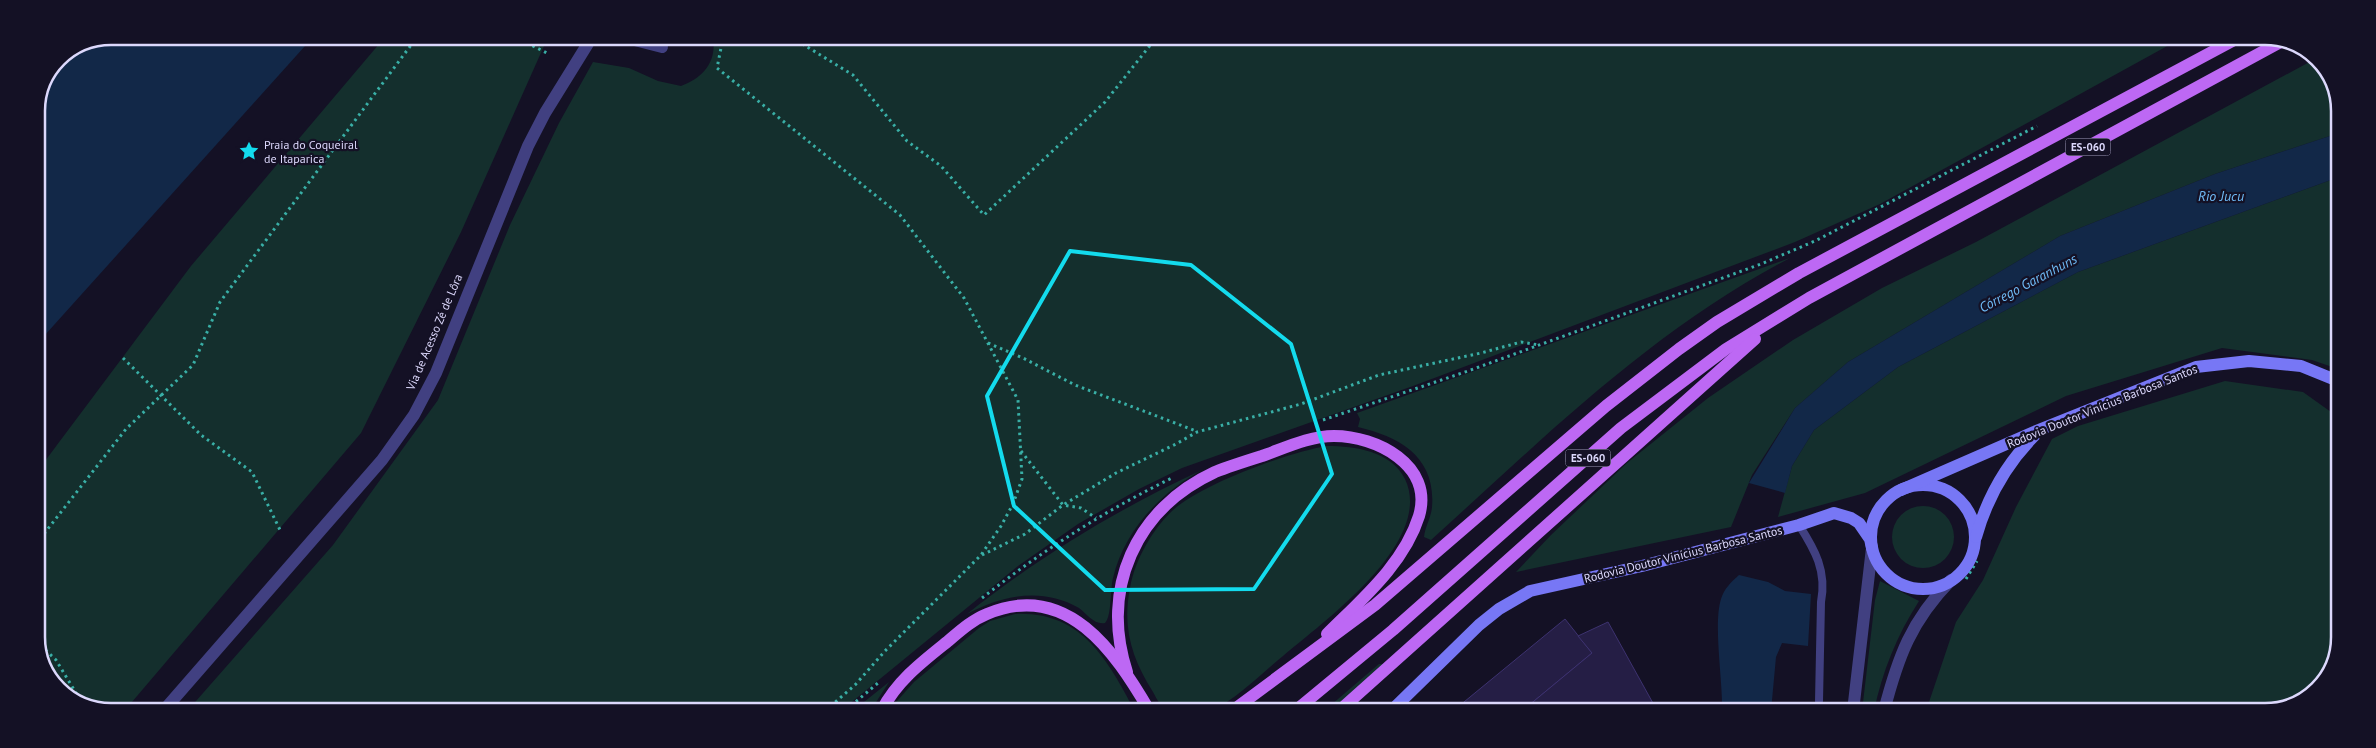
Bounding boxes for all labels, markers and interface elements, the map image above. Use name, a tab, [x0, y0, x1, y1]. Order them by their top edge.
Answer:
place label: Praia do Coqueiral de Itaparica	[264, 137, 358, 166]
road number: ES-060	[2066, 138, 2110, 156]
place icon: Praia do Coqueiral de Itaparica	[238, 140, 260, 162]
water label: Rio Jucu	[2198, 187, 2244, 205]
water label: Córrego Garanhuns	[1976, 249, 2081, 316]
street label: Via de Acesso Zé de Lôra	[402, 271, 465, 393]
street label: Rodovia Doutor Vinícius Barbosa Santos	[2005, 361, 2199, 451]
road number: ES-060	[1566, 449, 1610, 466]
street label: Rodovia Doutor Vinícius Barbosa Santos	[1582, 522, 1784, 586]

